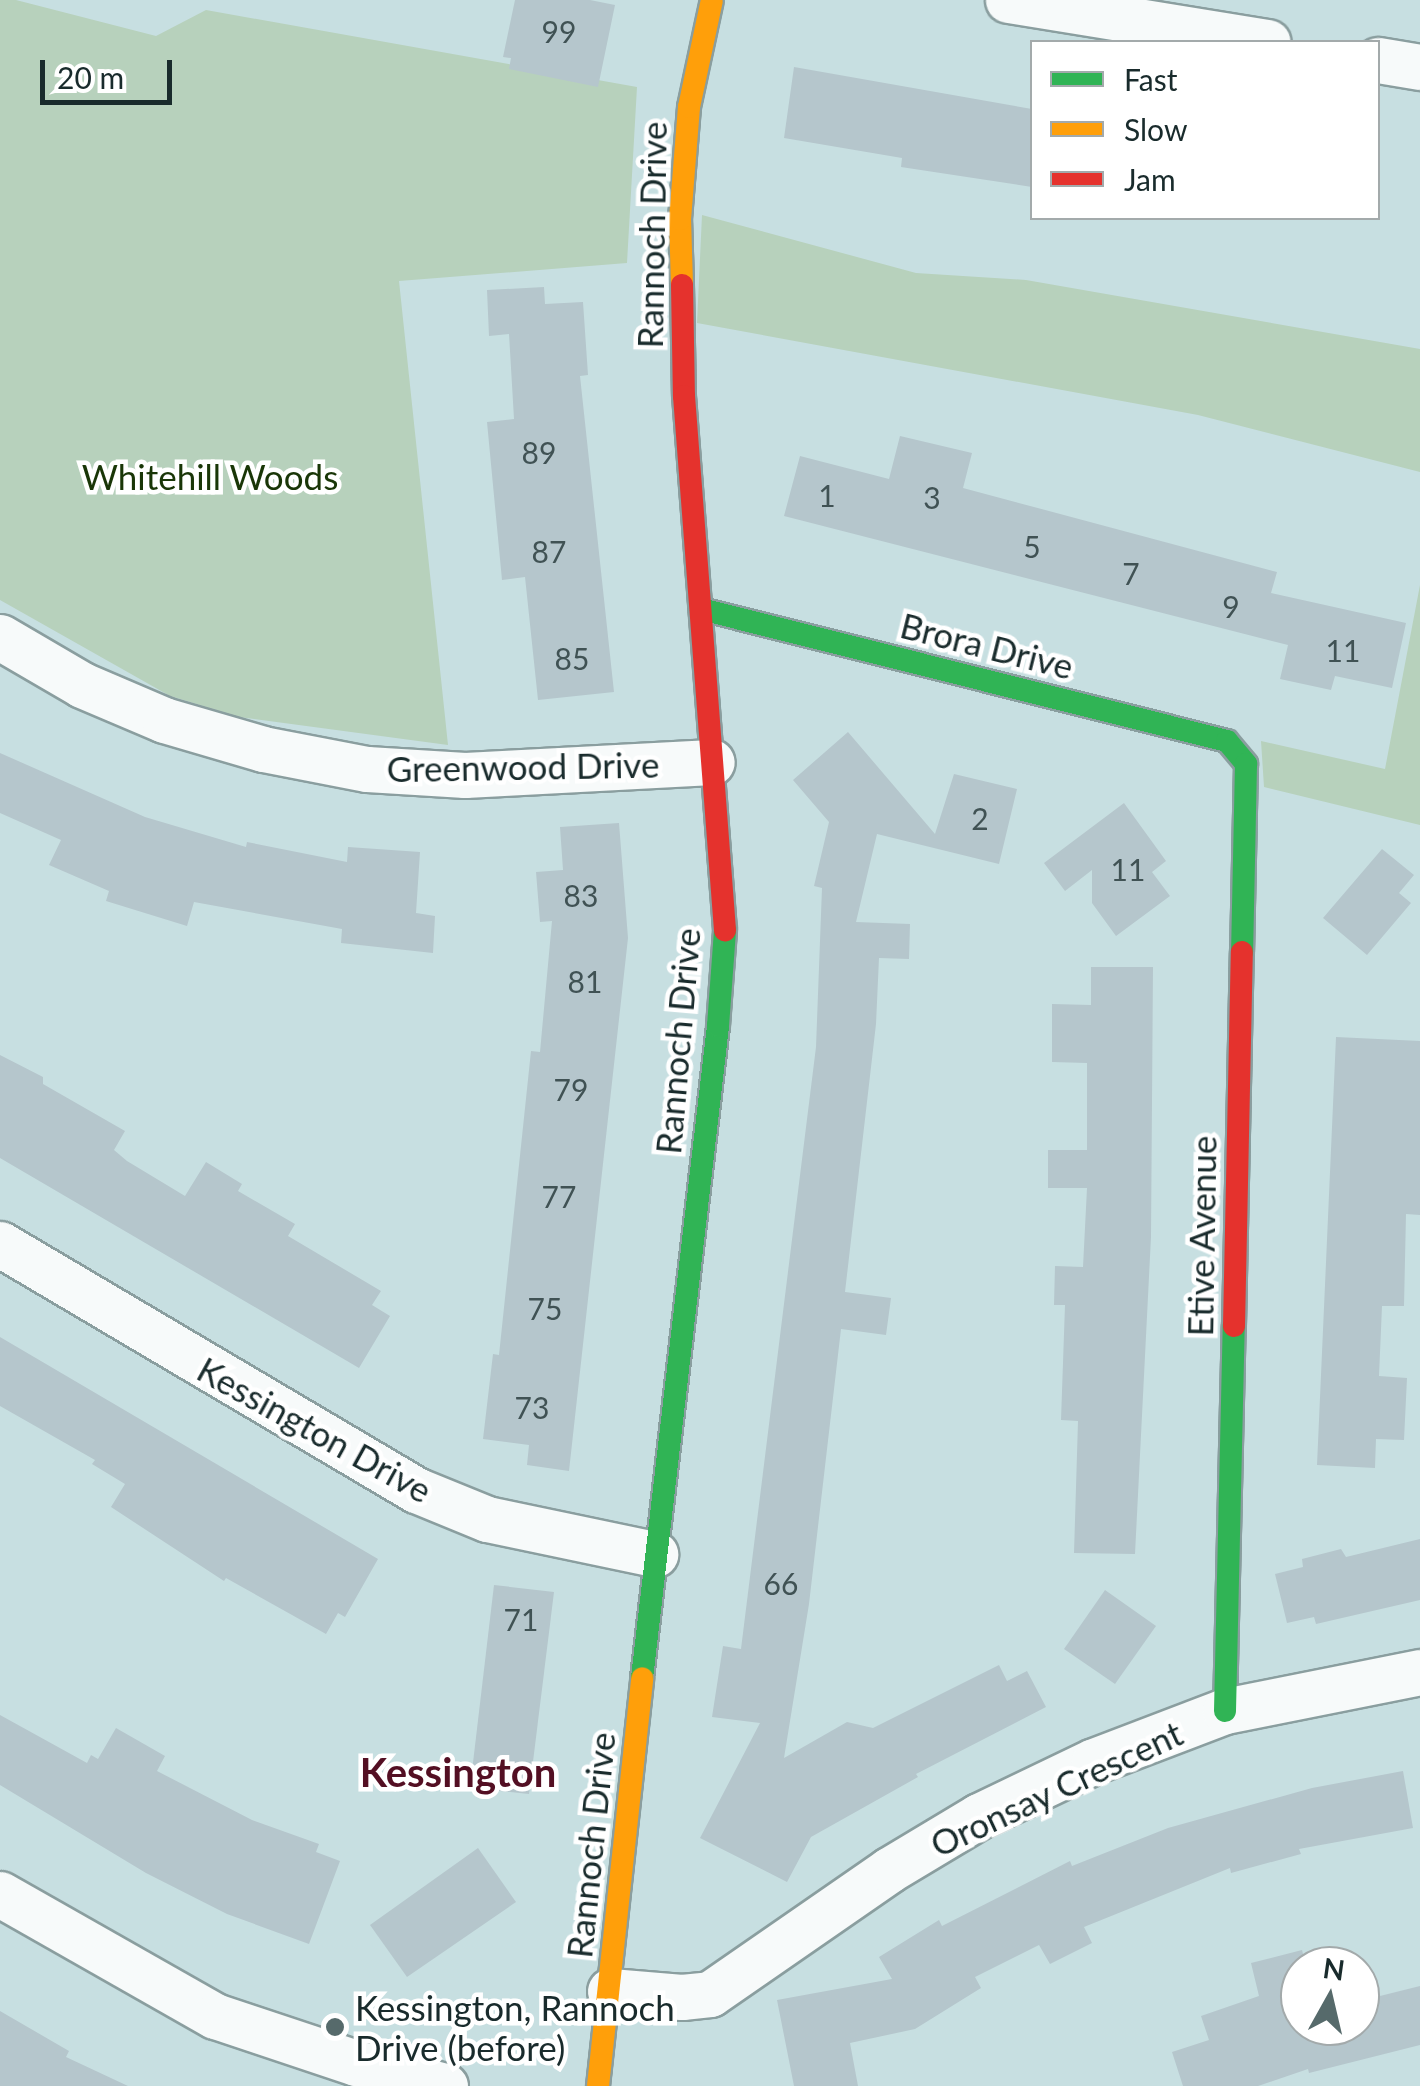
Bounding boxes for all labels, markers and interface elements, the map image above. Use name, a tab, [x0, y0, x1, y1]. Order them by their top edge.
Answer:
house number: 99	[542, 13, 576, 49]
scale bar	[45, 40, 178, 102]
legend	[1030, 40, 1380, 220]
text: 20 m	[57, 59, 124, 95]
text: Fast	[1124, 61, 1178, 97]
text: Slow	[1124, 111, 1187, 147]
street label: Rannoch Drive	[628, 121, 674, 349]
text: Jam	[1124, 161, 1176, 197]
house number: 89	[522, 434, 556, 470]
park label: Whitehill Woods	[81, 455, 339, 497]
house number: 1	[818, 477, 836, 513]
house number: 3	[923, 479, 941, 515]
house number: 5	[1023, 528, 1041, 564]
house number: 87	[532, 533, 566, 569]
house number: 7	[1122, 555, 1140, 591]
house number: 9	[1222, 588, 1240, 624]
street label: Brora Drive	[896, 603, 1078, 687]
house number: 11	[1326, 632, 1360, 668]
house number: 85	[555, 640, 589, 676]
street label: Greenwood Drive	[386, 743, 660, 789]
house number: 2	[971, 800, 989, 836]
house number: 11	[1111, 851, 1145, 887]
house number: 83	[564, 877, 598, 913]
street label: Rannoch Drive	[646, 926, 708, 1156]
house number: 81	[568, 963, 602, 999]
house number: 79	[554, 1071, 588, 1107]
street label: Etive Avenue	[1178, 1135, 1224, 1337]
house number: 77	[542, 1178, 576, 1214]
house number: 75	[528, 1290, 562, 1326]
street label: Kessington Drive	[191, 1347, 439, 1511]
house number: 73	[515, 1389, 549, 1425]
house number: 66	[764, 1565, 798, 1601]
house number: 71	[504, 1601, 538, 1637]
street label: Oronsay Crescent	[923, 1711, 1189, 1865]
street label: Rannoch Drive	[557, 1730, 623, 1960]
district label: Kessington	[360, 1748, 556, 1796]
north arrow	[1280, 1946, 1380, 2046]
text: N	[1321, 1950, 1347, 1987]
place label: Kessington, Rannoch Drive (before)	[355, 1986, 675, 2068]
marker: Kessington, Rannoch Drive (before)	[324, 2016, 346, 2038]

